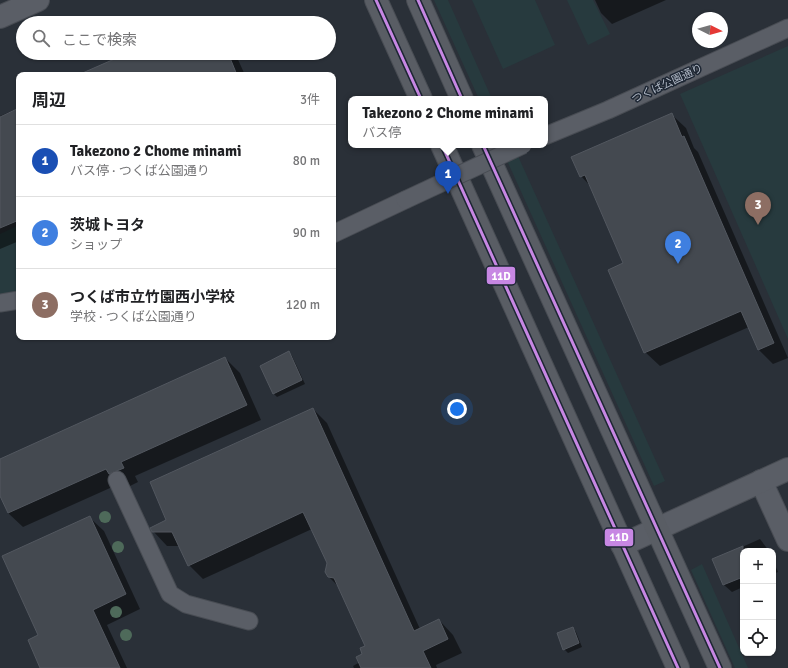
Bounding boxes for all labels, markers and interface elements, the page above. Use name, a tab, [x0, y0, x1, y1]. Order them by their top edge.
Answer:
north arrow	[692, 12, 728, 48]
search box	[16, 16, 336, 60]
icon: search	[30, 27, 52, 49]
text: ここで検索	[62, 31, 137, 49]
street label: つくば公園通り	[630, 61, 705, 106]
text: 周辺	[32, 90, 66, 111]
text: 3件	[300, 92, 320, 108]
popup	[348, 96, 548, 148]
text: Takezono 2 Chome minami	[362, 104, 534, 122]
text: バス停	[362, 125, 401, 141]
text: Takezono 2 Chome minami	[70, 142, 242, 160]
text: 1	[41, 153, 49, 169]
text: 80 m	[293, 153, 320, 169]
pin: 1	[435, 161, 461, 194]
text: バス停 · つくば公園通り	[70, 163, 210, 179]
pin: 3	[745, 192, 771, 225]
text: 茨城トヨタ	[70, 216, 145, 234]
text: 2	[41, 225, 49, 241]
text: 90 m	[293, 225, 320, 241]
pin: 2	[665, 231, 691, 264]
text: ショップ	[70, 237, 122, 253]
line badge: 11D	[486, 266, 516, 285]
text: 11D	[491, 270, 511, 283]
text: つくば市立竹園西小学校	[70, 288, 235, 306]
text: 3	[41, 297, 49, 313]
text: 120 m	[286, 297, 320, 313]
text: 学校 · つくば公園通り	[70, 309, 197, 325]
your location	[447, 399, 467, 419]
line badge: 11D	[604, 528, 634, 547]
text: 11D	[609, 531, 629, 544]
map controls	[740, 548, 776, 656]
button: +	[740, 548, 776, 584]
button: −	[740, 584, 776, 620]
button: locate	[740, 620, 776, 656]

